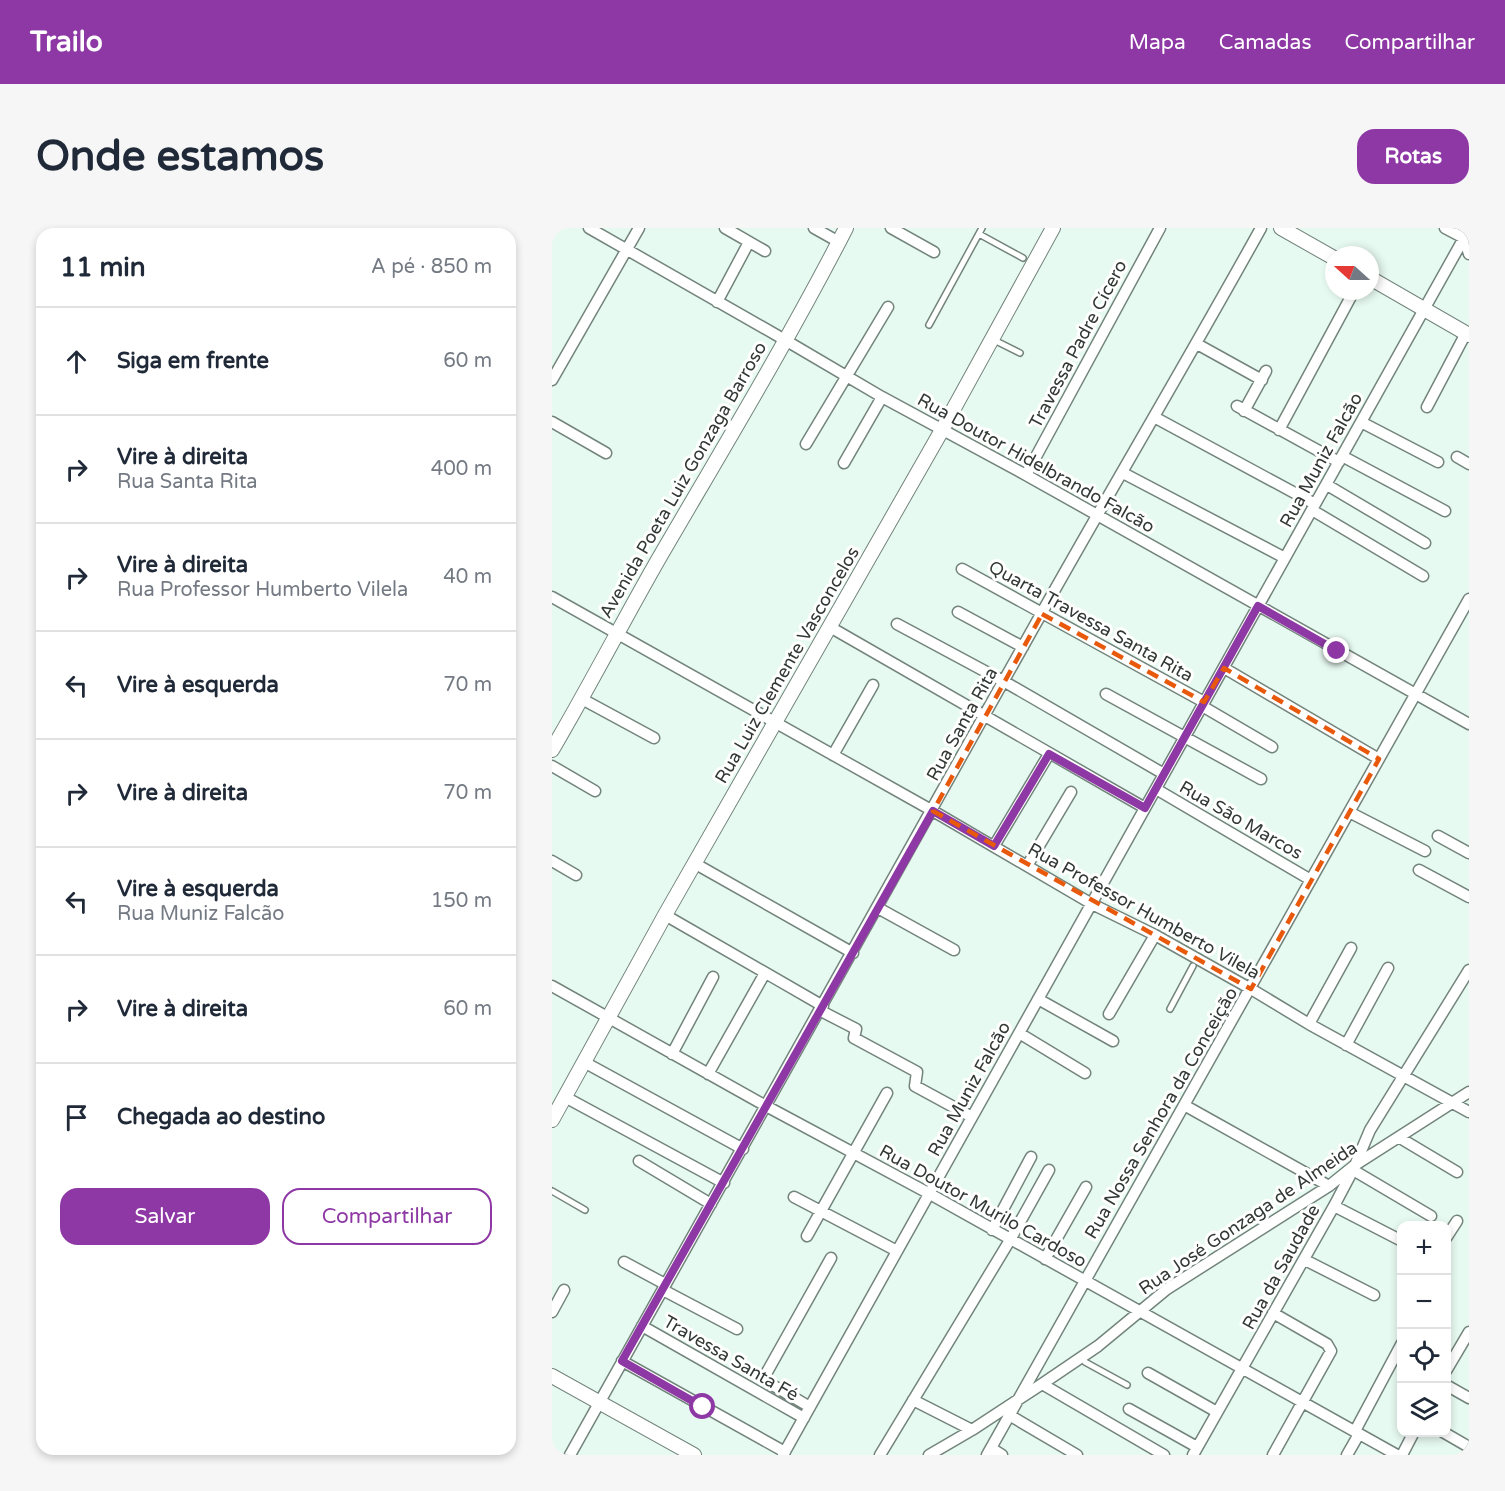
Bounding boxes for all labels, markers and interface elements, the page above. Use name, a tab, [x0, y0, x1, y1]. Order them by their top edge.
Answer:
text: Trailo	[30, 25, 103, 59]
text: Mapa	[1129, 30, 1186, 55]
text: Camadas	[1219, 30, 1311, 55]
text: Compartilhar	[1344, 30, 1475, 55]
button: Rotas	[1357, 129, 1469, 184]
text: Onde estamos	[36, 131, 324, 182]
north arrow	[1325, 246, 1379, 300]
text: 11 min	[60, 252, 146, 283]
text: A pé · 850 m	[371, 255, 492, 279]
street label: Travessa Padre Cícero	[1024, 256, 1132, 432]
street label: Avenida Poeta Luiz Gonzaga Barroso	[595, 338, 771, 622]
icon: ahead	[60, 345, 93, 378]
text: Siga em frente	[117, 348, 269, 374]
text: 60 m	[443, 349, 492, 373]
street label: Rua Doutor Hidelbrando Falcão	[913, 388, 1159, 538]
street label: Rua Muniz Falcão	[1275, 389, 1367, 531]
text: Vire à direita	[117, 444, 248, 470]
icon: right	[60, 453, 93, 486]
text: 400 m	[431, 457, 492, 481]
text: Rua Santa Rita	[117, 470, 258, 494]
street label: Rua Luiz Clemente Vasconcelos	[710, 543, 864, 787]
text: Vire à direita	[117, 552, 248, 578]
street label: Quarta Travessa Santa Rita	[985, 556, 1197, 686]
icon: right	[60, 561, 93, 594]
text: 40 m	[443, 565, 492, 589]
text: Rua Professor Humberto Vilela	[117, 578, 408, 602]
route end	[1323, 637, 1349, 663]
street label: Rua Santa Rita	[922, 663, 1002, 785]
icon: left	[60, 669, 93, 702]
text: Vire à esquerda	[117, 672, 279, 698]
text: 70 m	[443, 673, 492, 697]
street label: Rua São Marcos	[1175, 776, 1307, 864]
icon: right	[60, 777, 93, 810]
text: Vire à direita	[117, 780, 248, 806]
text: 70 m	[443, 781, 492, 805]
street label: Rua Professor Humberto Vilela	[1024, 838, 1264, 984]
text: Vire à esquerda	[117, 876, 279, 902]
icon: left	[60, 885, 93, 918]
text: 150 m	[431, 889, 492, 913]
text: Rua Muniz Falcão	[117, 902, 284, 926]
street label: Rua Nossa Senhora da Conceição	[1080, 983, 1242, 1243]
icon: right	[60, 993, 93, 1026]
text: Vire à direita	[117, 996, 248, 1022]
text: 60 m	[443, 997, 492, 1021]
street label: Rua Muniz Falcão	[923, 1018, 1015, 1160]
icon: arrive	[60, 1101, 93, 1134]
text: Chegada ao destino	[117, 1104, 325, 1130]
street label: Rua José Gonzaga de Almeida	[1135, 1137, 1361, 1299]
street label: Rua Doutor Murilo Cardoso	[875, 1140, 1091, 1272]
button: Salvar	[60, 1188, 270, 1245]
button: Compartilhar	[282, 1188, 492, 1245]
street label: Rua da Saudade	[1237, 1201, 1325, 1333]
map controls	[1397, 1221, 1451, 1437]
button: +	[1397, 1221, 1451, 1275]
button: −	[1397, 1275, 1451, 1329]
street label: Travessa Santa Fé	[659, 1310, 803, 1406]
button: locate	[1397, 1329, 1451, 1383]
button: layers	[1397, 1383, 1451, 1437]
route start	[689, 1393, 715, 1419]

